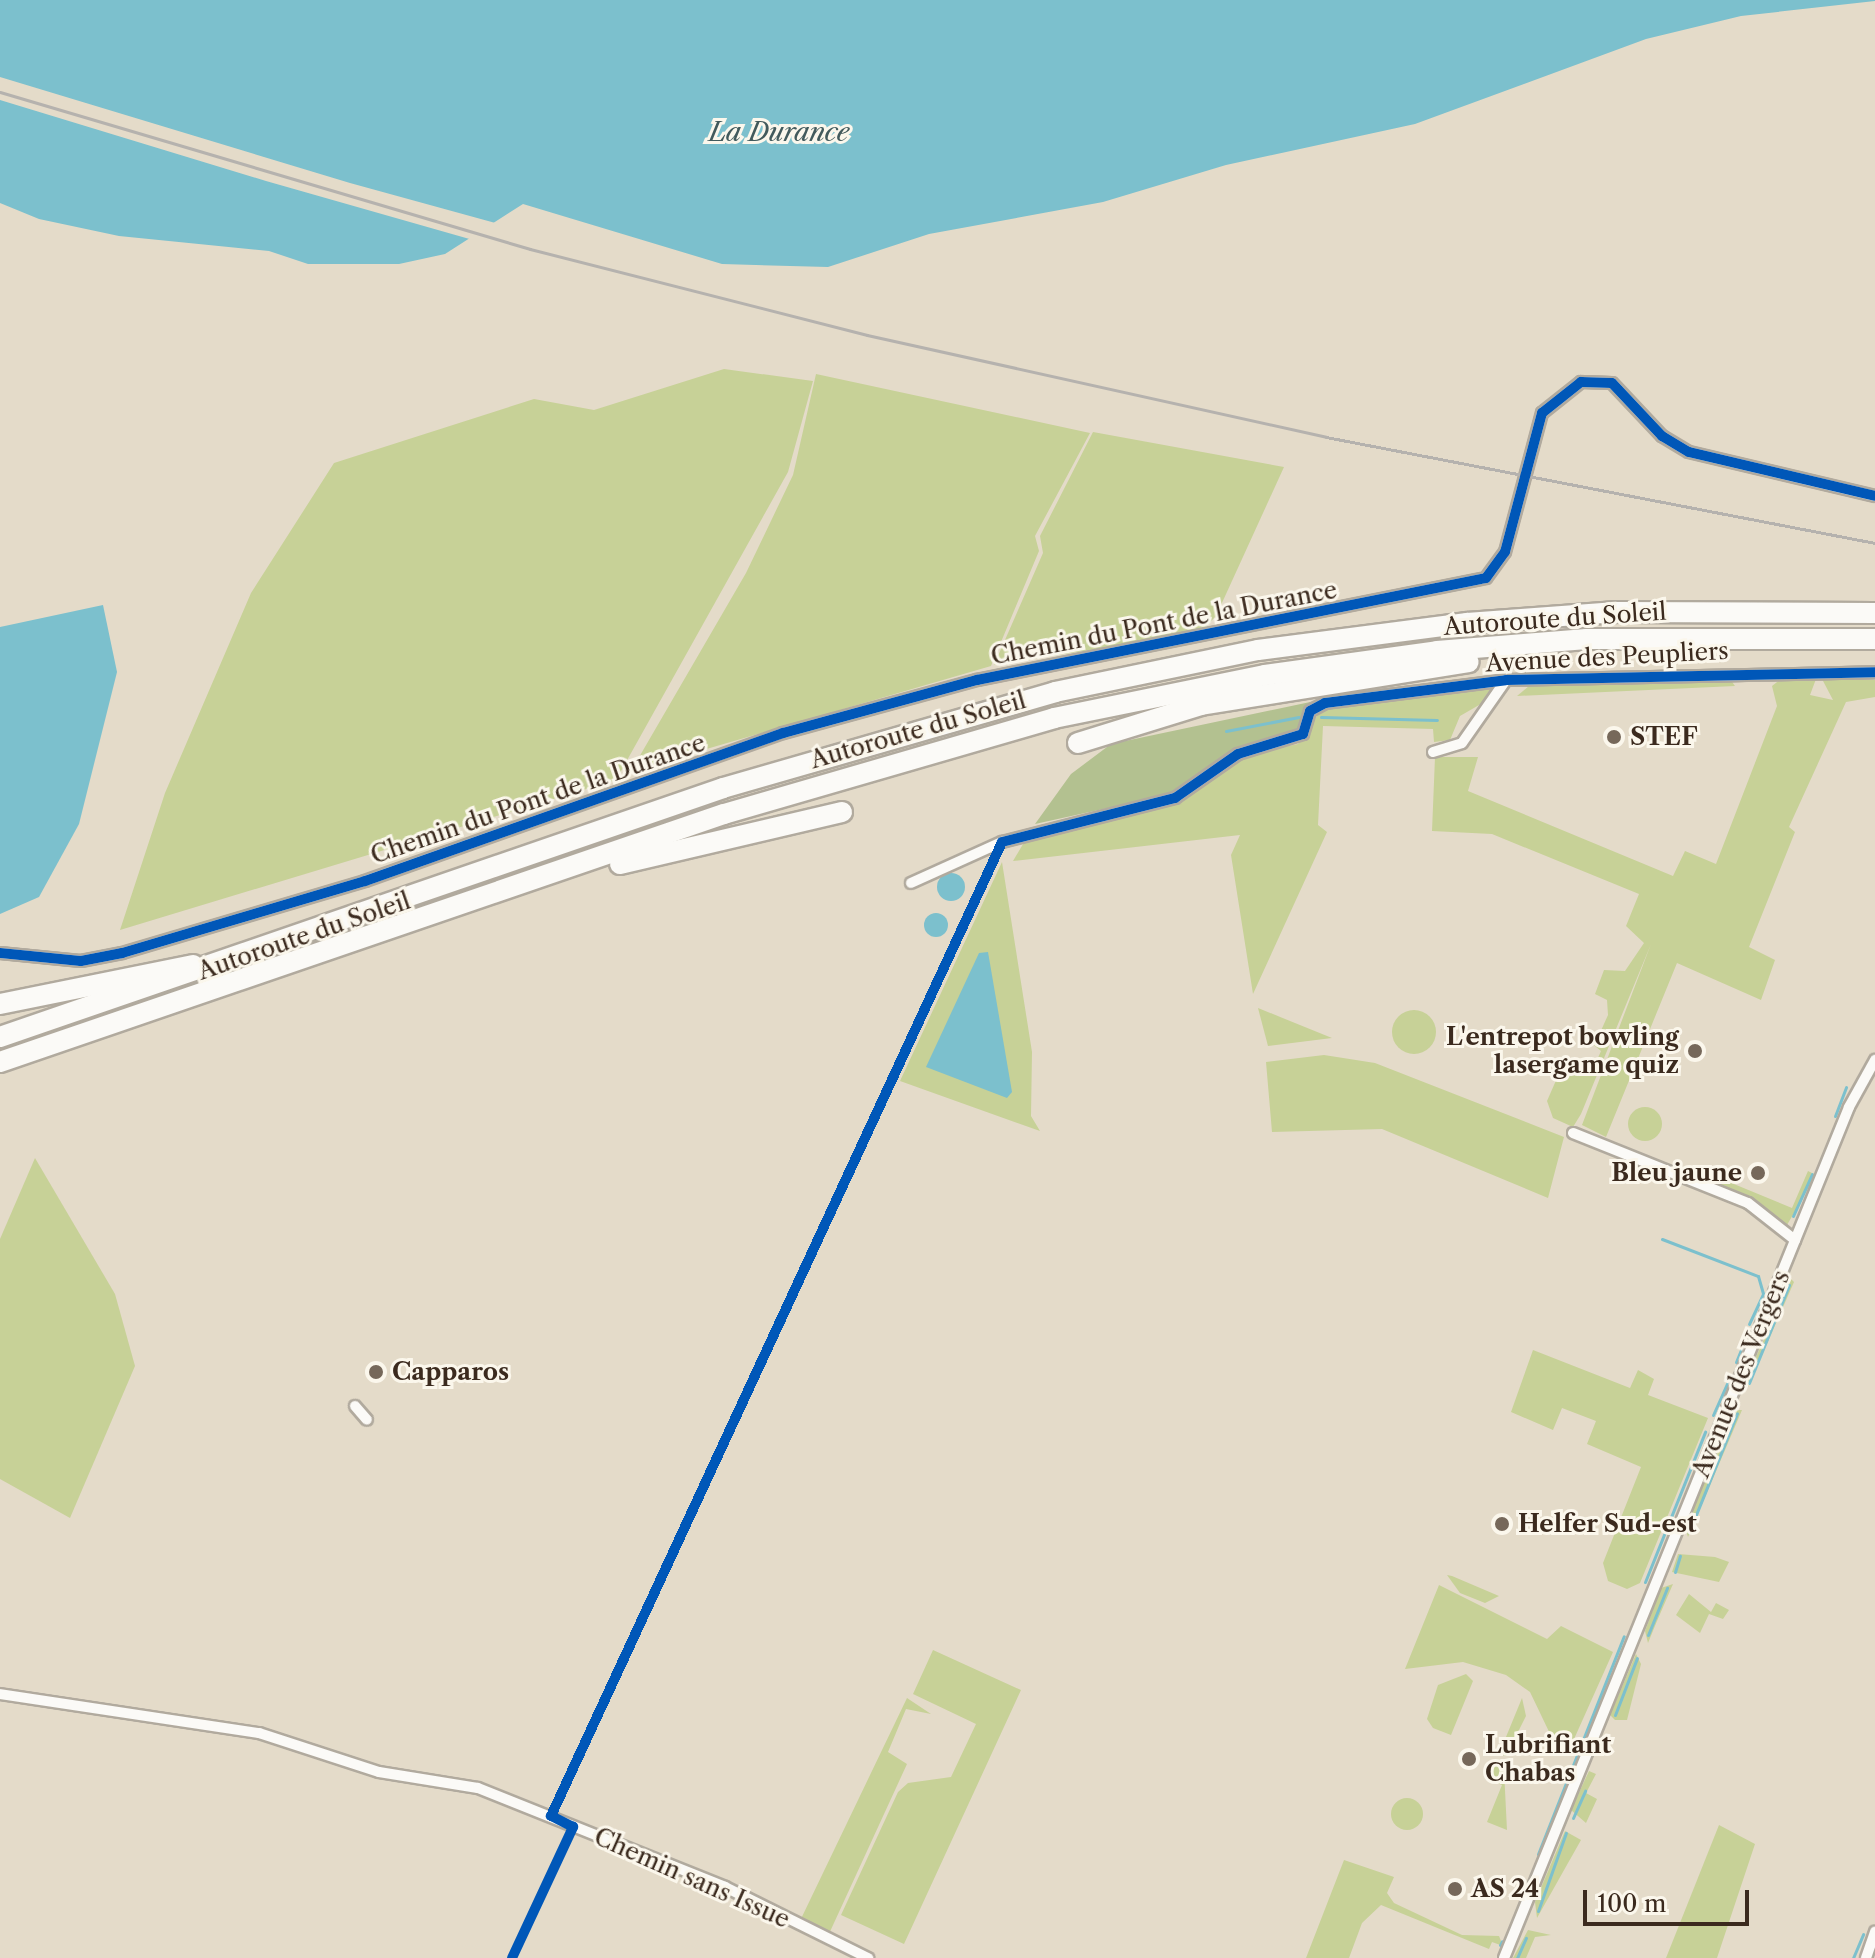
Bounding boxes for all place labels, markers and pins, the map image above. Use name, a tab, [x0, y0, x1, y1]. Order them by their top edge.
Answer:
place label: STEF	[1630, 723, 1697, 751]
marker: STEF	[1605, 728, 1623, 746]
place label: L'entrepot bowling lasergame quiz	[1446, 1023, 1679, 1079]
marker: L'entrepot bowling lasergame quiz	[1686, 1042, 1704, 1060]
place label: Bleu jaune	[1611, 1159, 1742, 1187]
marker: Bleu jaune	[1749, 1164, 1767, 1182]
place label: Capparos	[392, 1358, 509, 1386]
marker: Capparos	[367, 1363, 385, 1381]
place label: Helfer Sud-est	[1518, 1510, 1697, 1538]
marker: Helfer Sud-est	[1493, 1515, 1511, 1533]
place label: Lubrifiant Chabas	[1485, 1731, 1611, 1787]
marker: Lubrifiant Chabas	[1460, 1750, 1478, 1768]
place label: AS 24	[1471, 1875, 1539, 1903]
marker: AS 24	[1446, 1880, 1464, 1898]

